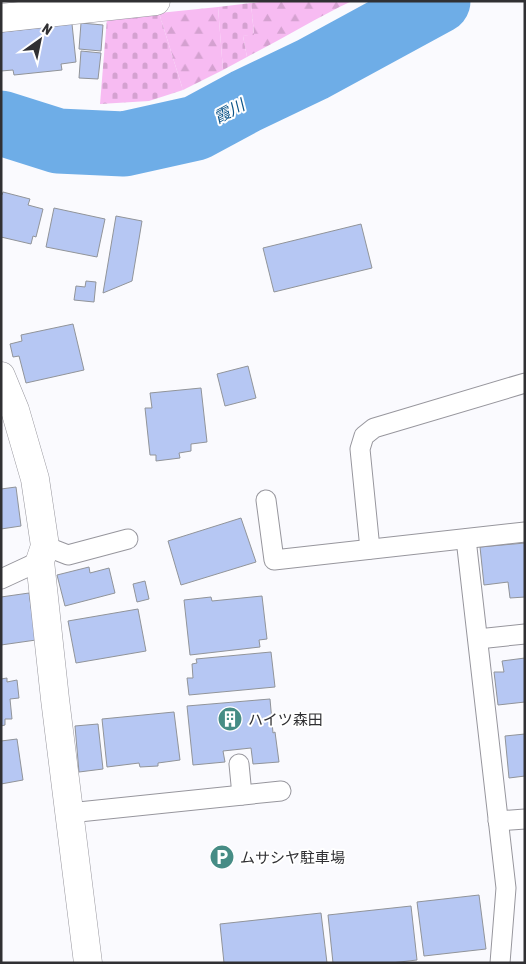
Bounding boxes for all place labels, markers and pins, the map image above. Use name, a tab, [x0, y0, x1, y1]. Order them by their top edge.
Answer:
building icon: ハイツ森田	[217, 706, 243, 732]
place label: ハイツ森田	[248, 711, 323, 728]
parking icon: ムサシヤ駐車場	[209, 844, 235, 870]
place label: ムサシヤ駐車場	[240, 849, 345, 866]

